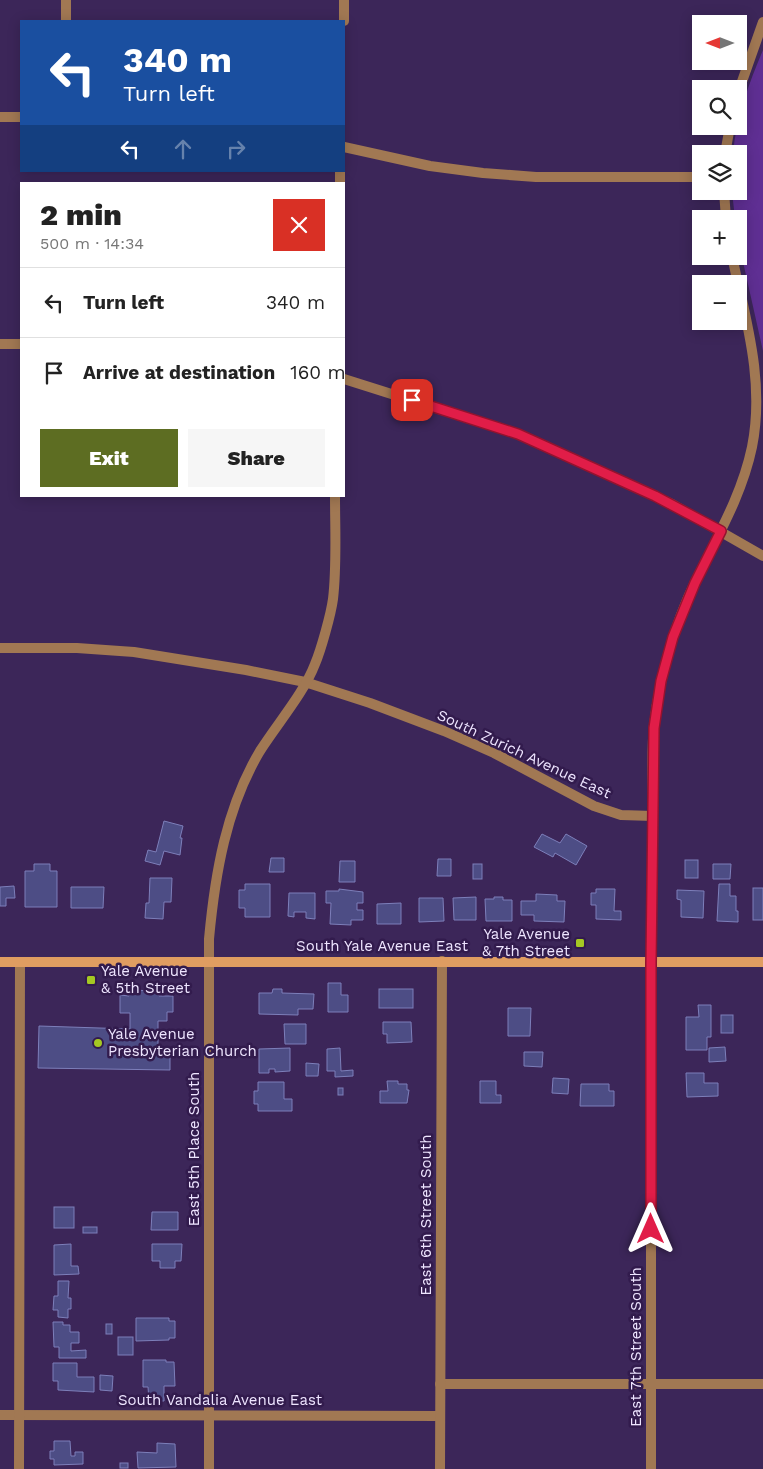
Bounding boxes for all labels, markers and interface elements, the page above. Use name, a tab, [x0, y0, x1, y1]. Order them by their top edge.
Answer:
north arrow	[692, 15, 748, 70]
map controls	[692, 15, 747, 330]
text: 340 m	[123, 39, 232, 81]
icon: left	[40, 40, 105, 105]
button: search	[692, 80, 747, 135]
text: Turn left	[123, 81, 215, 106]
icon: left	[116, 135, 144, 163]
icon: ahead	[169, 135, 197, 163]
icon: right	[222, 135, 250, 163]
button: layers	[692, 145, 747, 200]
text: 2 min	[40, 197, 122, 232]
button: close	[273, 199, 325, 251]
button: +	[692, 210, 747, 265]
text: 500 m · 14:34	[40, 234, 144, 253]
button: −	[692, 275, 747, 330]
icon: left	[40, 289, 68, 317]
text: Turn left	[83, 291, 164, 314]
text: 340 m	[266, 291, 325, 314]
icon: arrive	[40, 359, 68, 387]
text: Arrive at destination	[83, 361, 275, 384]
text: 160 m	[290, 361, 346, 384]
pin	[391, 379, 433, 421]
icon: arrive	[398, 386, 426, 414]
button: Exit	[40, 429, 178, 487]
button: Share	[188, 429, 325, 487]
street label: South Zurich Avenue East	[434, 706, 614, 803]
place label: Yale Avenue & 7th Street	[482, 925, 571, 960]
street label: South Yale Avenue East	[296, 937, 469, 955]
marker: Yale Avenue & 7th Street	[574, 937, 586, 949]
place label: Yale Avenue & 5th Street	[101, 962, 191, 997]
marker: Yale Avenue & 5th Street	[85, 974, 97, 986]
place label: Yale Avenue Presbyterian Church	[108, 1025, 257, 1060]
marker: Yale Avenue Presbyterian Church	[92, 1037, 104, 1049]
street label: East 5th Place South	[185, 1072, 203, 1226]
street label: East 6th Street South	[417, 1135, 435, 1295]
position arrow	[624, 1202, 676, 1254]
street label: East 7th Street South	[627, 1267, 645, 1427]
street label: South Vandalia Avenue East	[118, 1391, 323, 1409]

